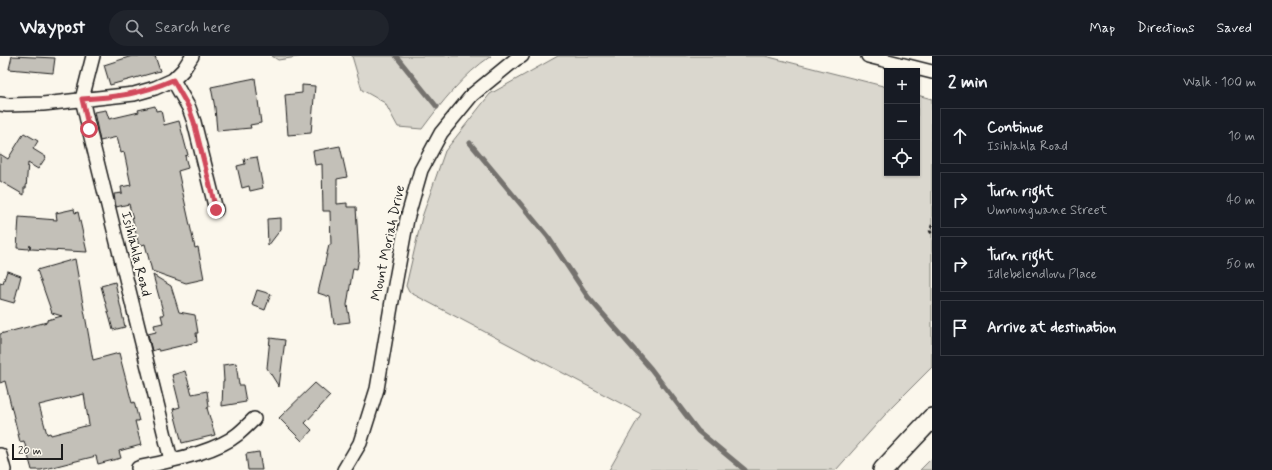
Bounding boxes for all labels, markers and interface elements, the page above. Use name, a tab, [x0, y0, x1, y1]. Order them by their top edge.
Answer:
search box	[109, 10, 389, 46]
text: Waypost	[20, 15, 85, 40]
icon: search	[123, 17, 145, 39]
text: Search here	[155, 18, 231, 38]
text: Map	[1089, 19, 1115, 37]
text: Directions	[1137, 19, 1195, 37]
text: Saved	[1217, 19, 1252, 37]
map controls	[884, 68, 920, 176]
button: +	[884, 68, 920, 104]
text: 2 min	[948, 71, 988, 93]
text: Walk · 100 m	[1183, 74, 1256, 91]
button: −	[884, 104, 920, 140]
text: Continue	[987, 118, 1043, 138]
route start	[80, 120, 98, 138]
icon: ahead	[949, 125, 971, 147]
text: 10 m	[1228, 128, 1255, 145]
text: Isihlahla Road	[987, 138, 1068, 155]
button: locate	[884, 140, 920, 176]
text: Turn right	[987, 182, 1054, 202]
street label: Mount Moriah Drive	[367, 183, 409, 303]
icon: right	[949, 189, 971, 211]
text: 40 m	[1226, 192, 1255, 209]
route end	[207, 201, 225, 219]
text: Umnungwane Street	[987, 202, 1107, 219]
street label: Isihlahla Road	[117, 210, 155, 298]
text: Turn right	[987, 246, 1054, 266]
icon: right	[949, 253, 971, 275]
text: 50 m	[1226, 256, 1255, 273]
text: Idlebelendlovu Place	[987, 266, 1097, 283]
icon: arrive	[949, 317, 971, 339]
text: Arrive at destination	[987, 318, 1116, 338]
scale bar	[12, 442, 63, 461]
text: 20 m	[18, 444, 41, 458]

